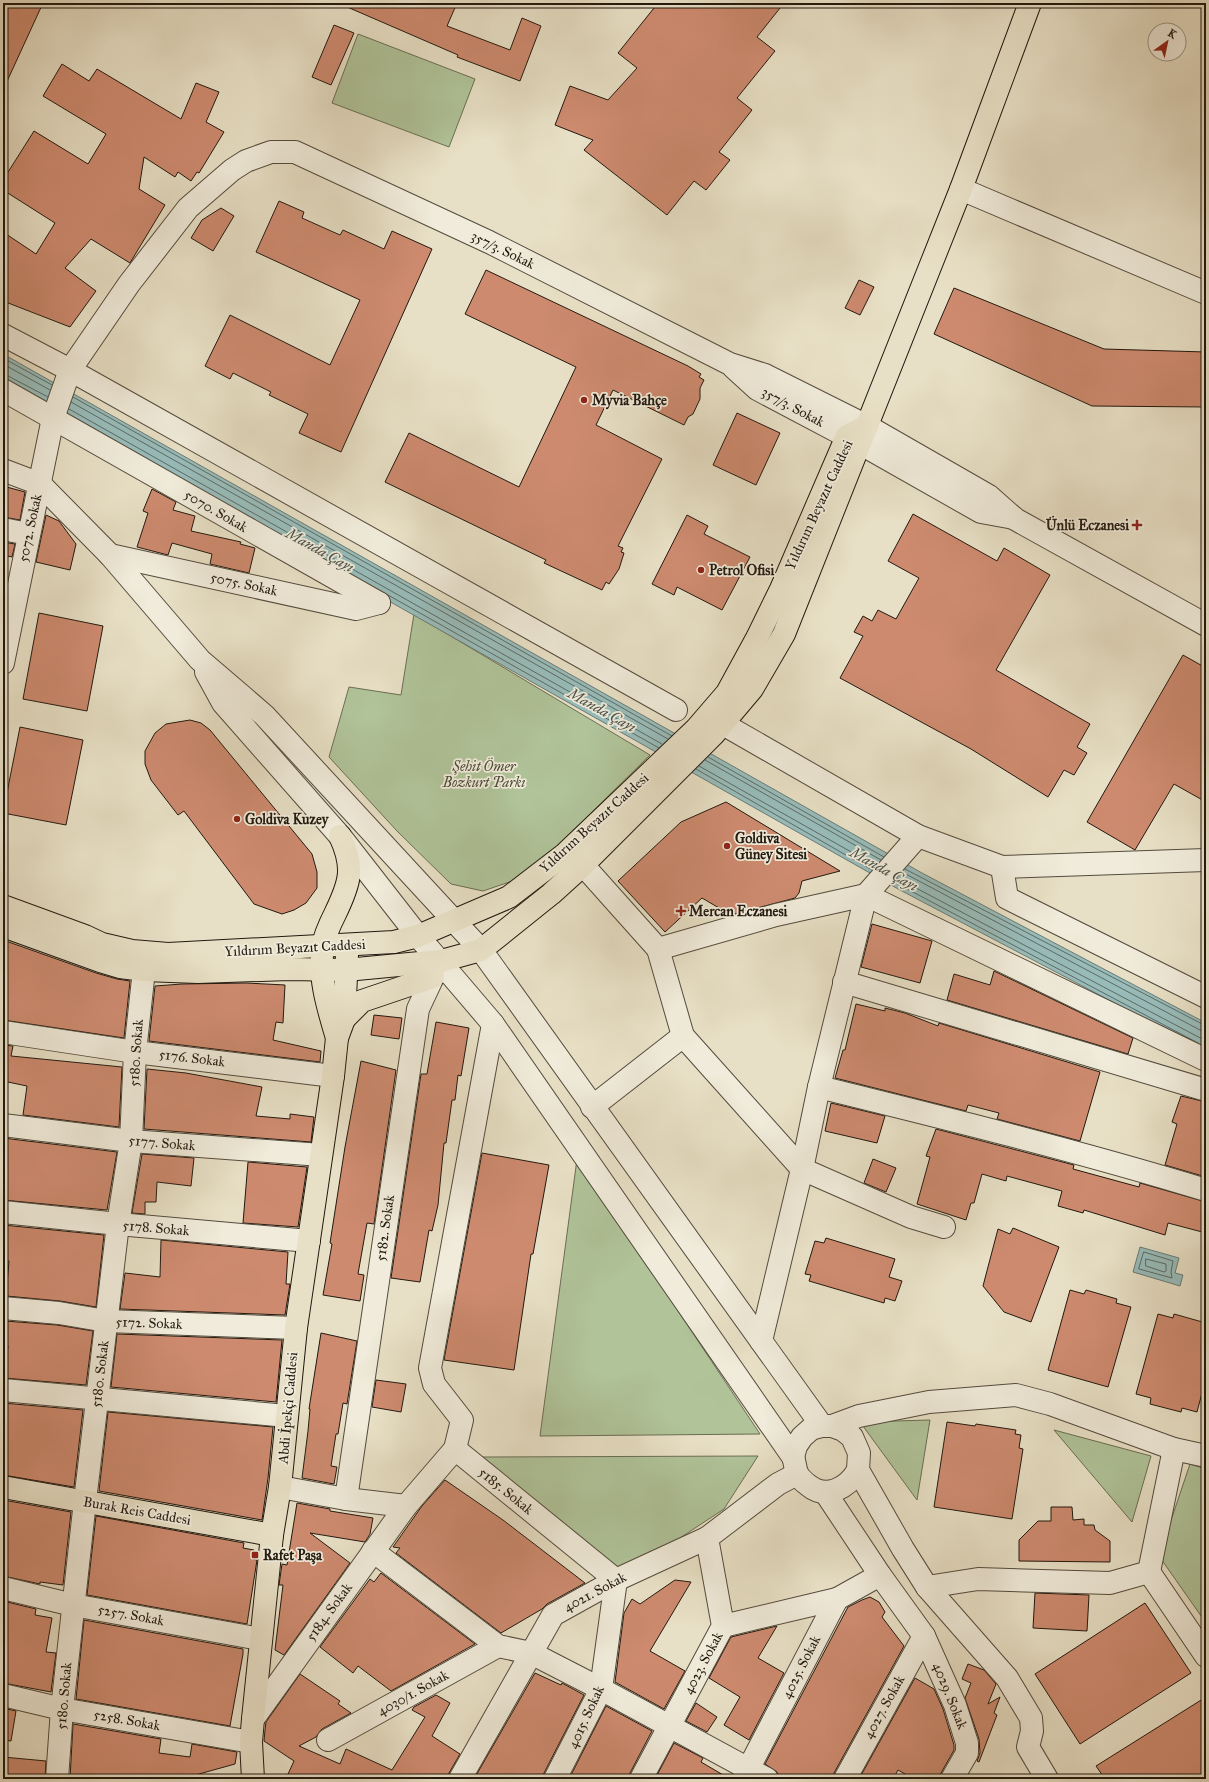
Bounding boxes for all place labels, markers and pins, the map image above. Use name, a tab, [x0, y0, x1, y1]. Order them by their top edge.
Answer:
place label: Myvia Bahçe	[592, 392, 667, 410]
marker: Myvia Bahçe	[579, 395, 589, 405]
place label: Ünlü Eczanesi	[1046, 515, 1129, 534]
marker: Ünlü Eczanesi	[1132, 520, 1142, 530]
place label: Petrol Ofisi	[709, 562, 774, 579]
marker: Petrol Ofisi	[696, 565, 706, 575]
place label: Goldiva Kuzey	[245, 811, 330, 829]
marker: Goldiva Kuzey	[232, 814, 242, 824]
place label: Goldiva Güney Sitesi	[735, 830, 807, 864]
marker: Goldiva Güney Sitesi	[722, 841, 732, 851]
place label: Mercan Eczanesi	[689, 903, 788, 920]
marker: Mercan Eczanesi	[676, 906, 686, 916]
place label: Rafet Paşa	[263, 1547, 323, 1565]
marker: Rafet Paşa	[250, 1550, 260, 1560]

